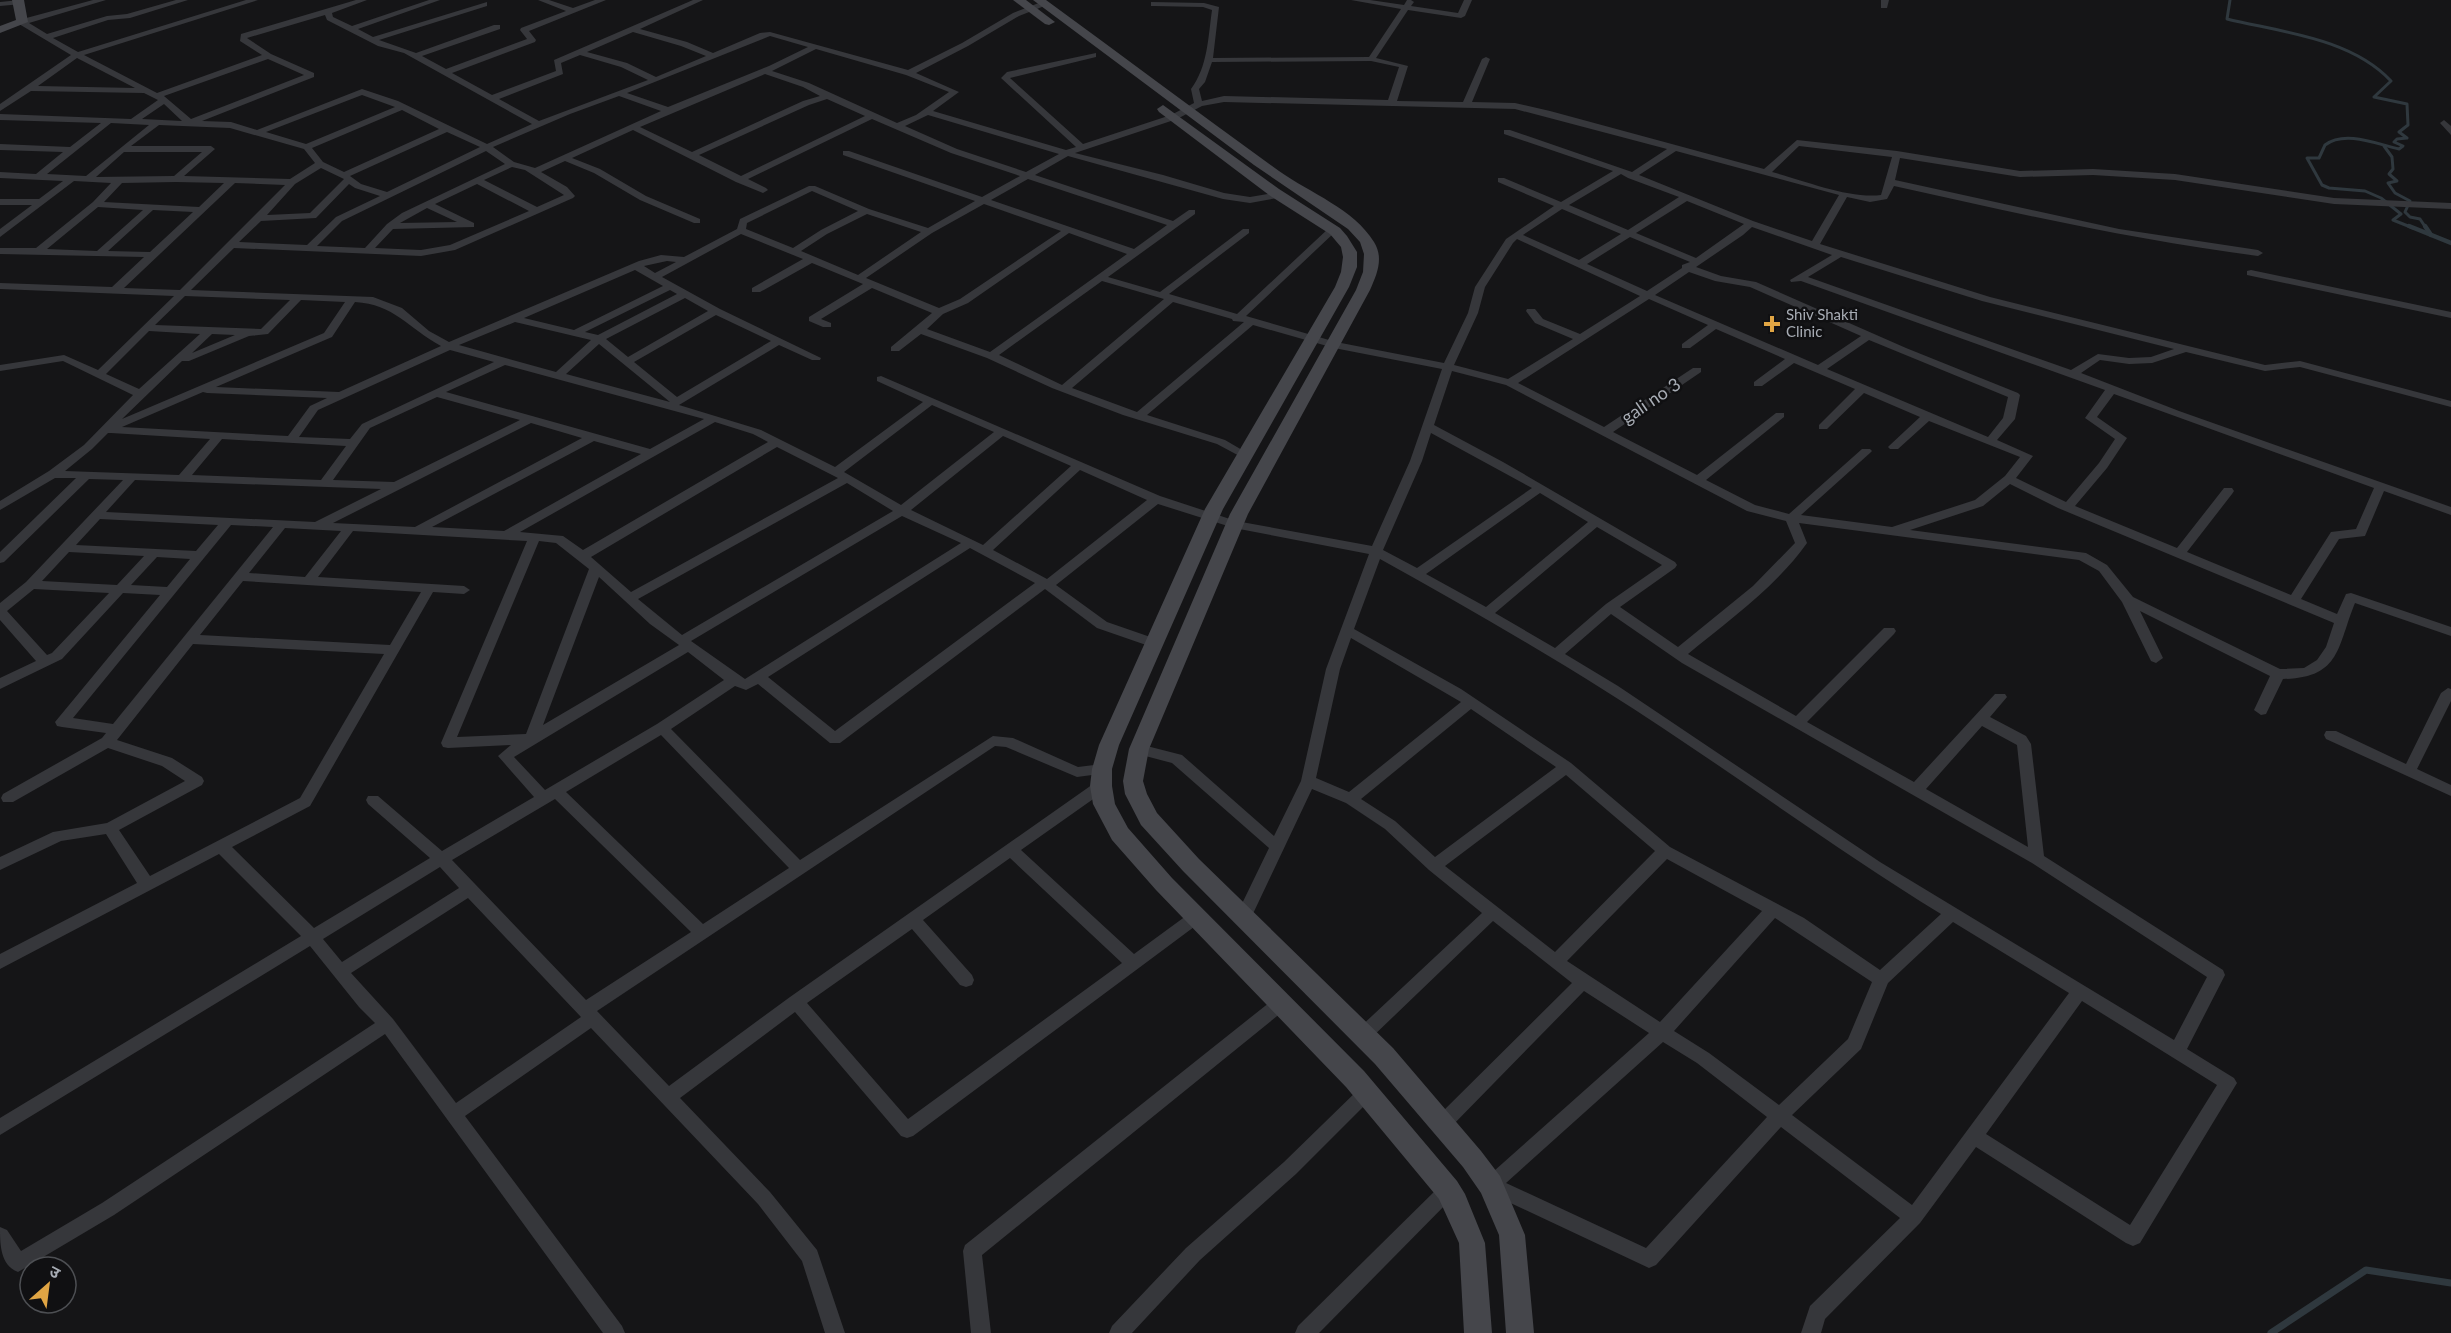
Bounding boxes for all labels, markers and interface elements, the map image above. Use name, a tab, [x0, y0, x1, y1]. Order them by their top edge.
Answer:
place label: Shiv Shakti Clinic	[1786, 305, 1858, 340]
marker: Shiv Shakti Clinic	[1763, 315, 1781, 333]
street label: gali no 3	[1617, 372, 1684, 428]
north arrow	[18, 1255, 78, 1315]
text: उ	[47, 1261, 64, 1282]

